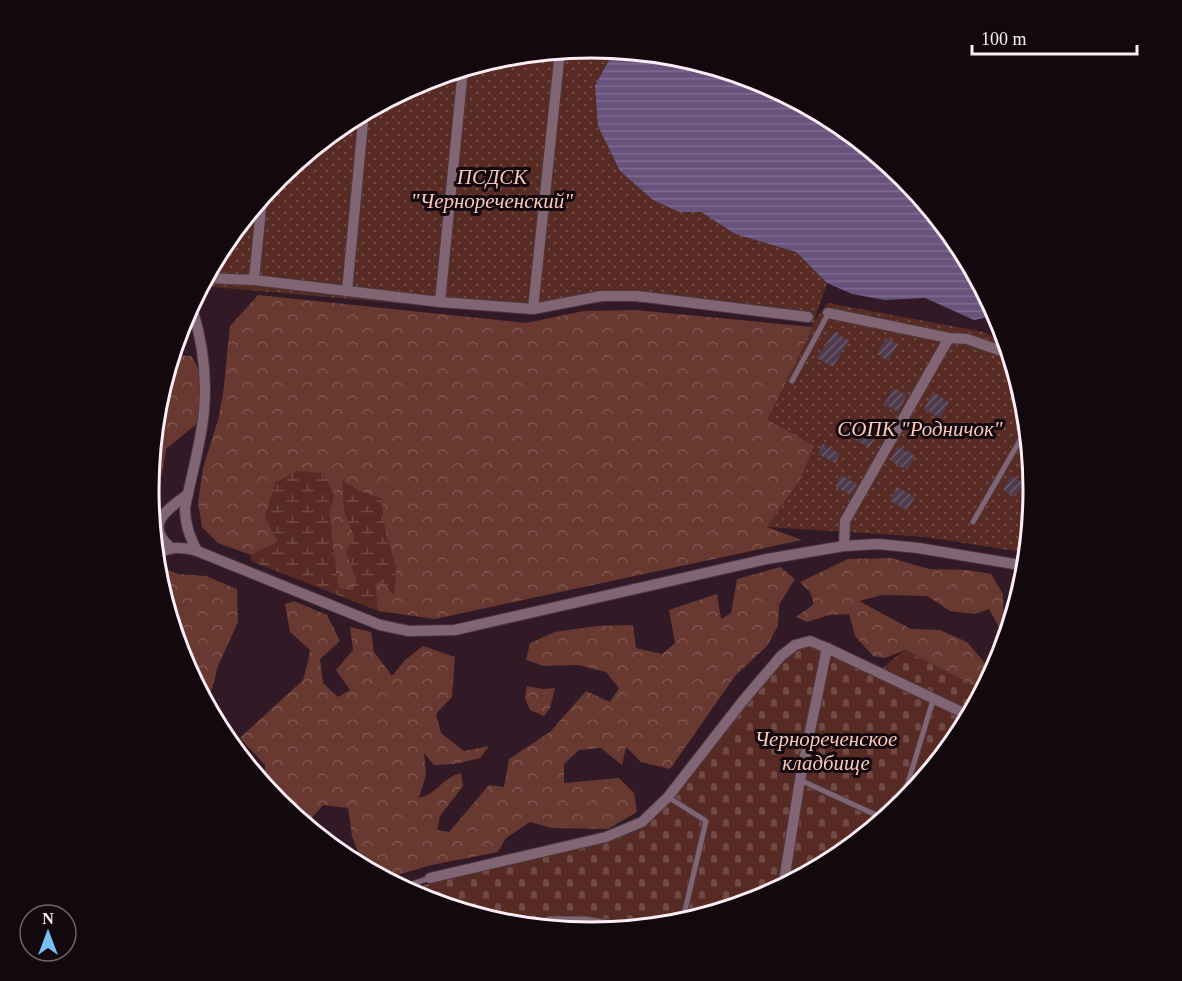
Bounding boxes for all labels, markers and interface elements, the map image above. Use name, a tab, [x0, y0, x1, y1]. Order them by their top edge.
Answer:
scale bar	[972, 18, 1137, 56]
text: 100 m	[981, 29, 1027, 49]
park label: ПСДСК "Чернореченский"	[411, 165, 573, 213]
park label: СОПК "Родничок"	[837, 417, 1003, 441]
park label: Чернореченское кладбище	[755, 727, 897, 775]
north arrow	[18, 903, 78, 963]
text: N	[42, 910, 54, 927]

